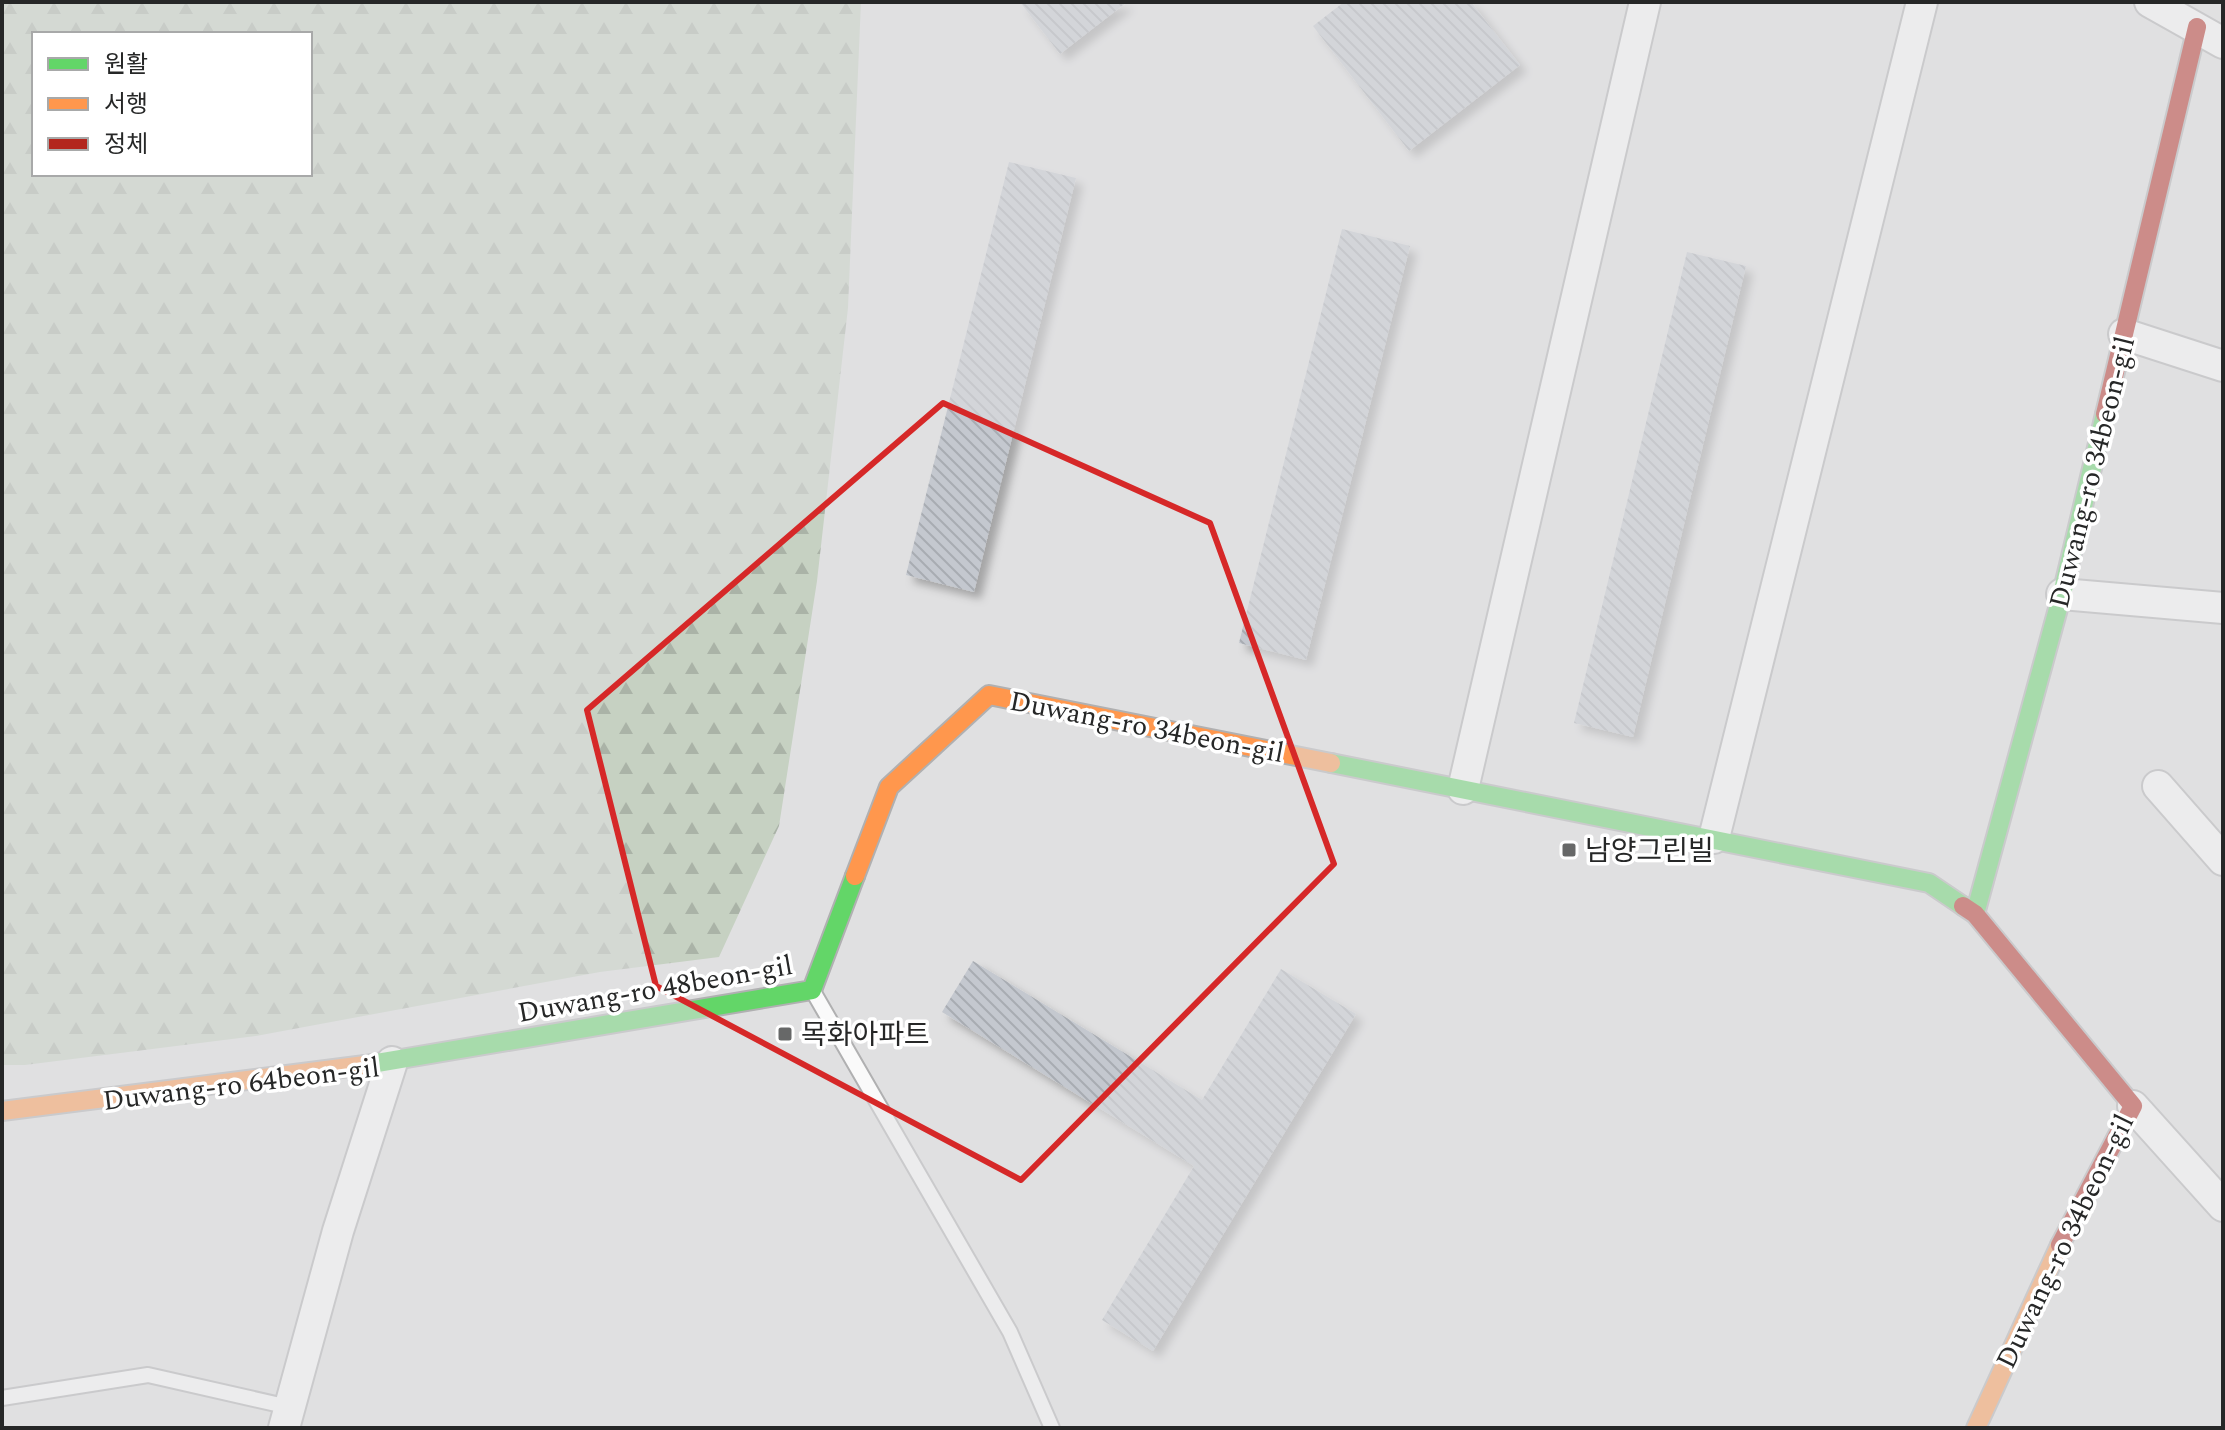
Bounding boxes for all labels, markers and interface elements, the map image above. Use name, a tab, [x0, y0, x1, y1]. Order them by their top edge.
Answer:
legend	[32, 32, 312, 176]
text: 원활	[104, 47, 148, 83]
text: 서행	[104, 87, 148, 123]
text: 정체	[104, 127, 148, 163]
street label: Duwang-ro 34beon-gil	[2038, 332, 2147, 613]
street label: Duwang-ro 34beon-gil	[1006, 680, 1288, 775]
place label: 남양그린빌	[1585, 830, 1714, 873]
marker: 남양그린빌	[1560, 841, 1578, 859]
street label: Duwang-ro 48beon-gil	[514, 944, 796, 1035]
place label: 목화아파트	[801, 1014, 930, 1057]
marker: 목화아파트	[776, 1025, 794, 1043]
street label: Duwang-ro 64beon-gil	[100, 1046, 382, 1123]
street label: Duwang-ro 34beon-gil	[1985, 1107, 2146, 1376]

